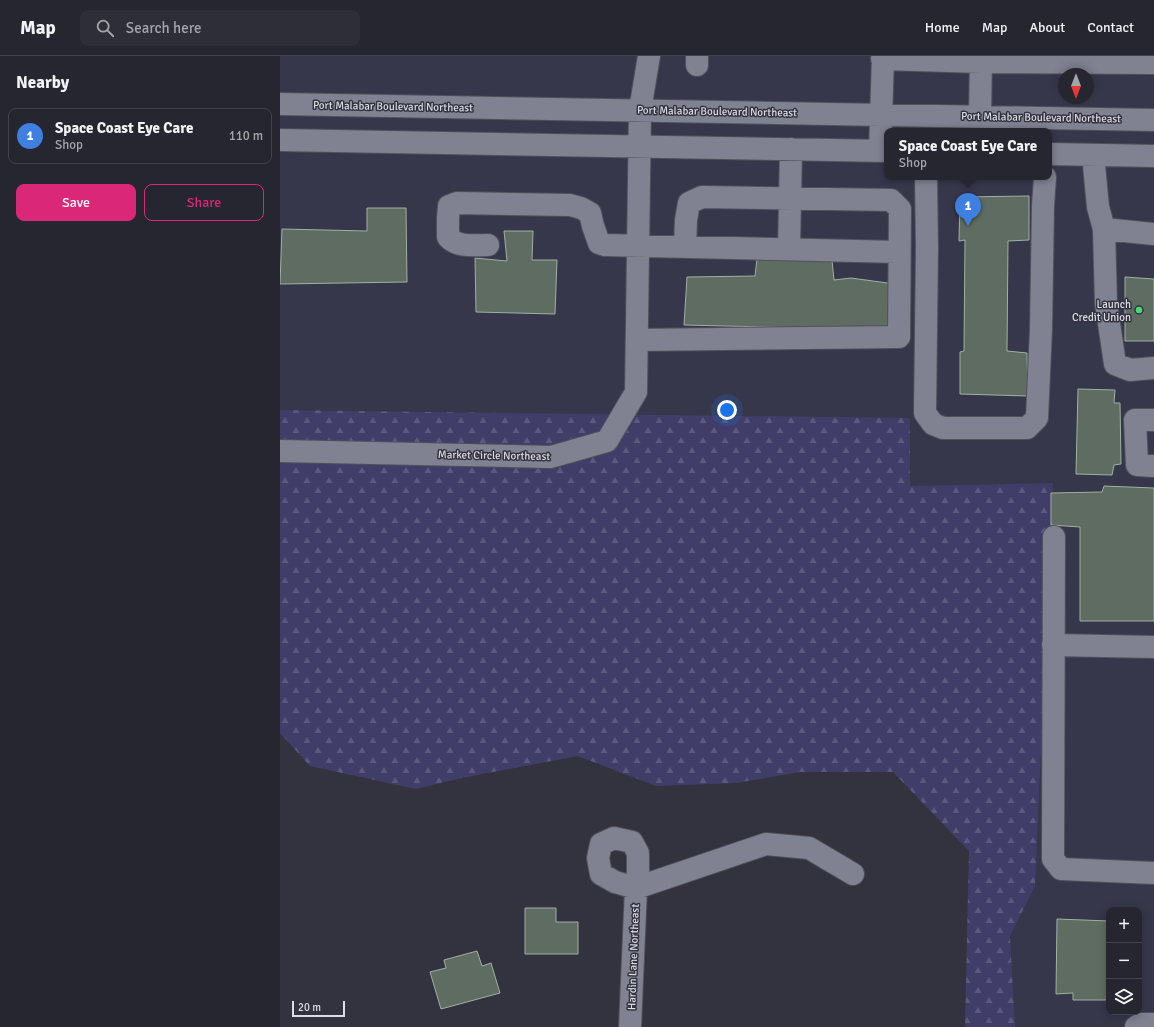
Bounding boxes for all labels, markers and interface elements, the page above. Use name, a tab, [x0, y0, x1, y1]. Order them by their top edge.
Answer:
search box	[80, 10, 360, 46]
text: Map	[20, 16, 56, 40]
icon: search	[94, 17, 116, 39]
text: Search here	[126, 19, 201, 37]
text: Home	[925, 19, 960, 36]
text: Map	[982, 19, 1007, 36]
text: About	[1029, 19, 1065, 36]
text: Contact	[1087, 19, 1134, 36]
north arrow	[1058, 68, 1094, 104]
text: Nearby	[16, 72, 69, 93]
street label: Port Malabar Boulevard Northeast	[313, 99, 473, 114]
street label: Port Malabar Boulevard Northeast	[637, 104, 797, 119]
street label: Port Malabar Boulevard Northeast	[961, 110, 1121, 125]
text: Space Coast Eye Care	[55, 119, 193, 137]
text: 1	[26, 128, 34, 144]
text: 110 m	[229, 128, 263, 144]
popup	[884, 128, 1052, 180]
text: Shop	[55, 137, 83, 153]
text: Space Coast Eye Care	[899, 137, 1037, 155]
text: Shop	[899, 155, 927, 171]
button: Save	[16, 184, 136, 221]
button: Share	[144, 184, 264, 221]
pin: 1	[955, 193, 981, 226]
place label: Launch Credit Union	[1072, 298, 1131, 324]
marker: Launch Credit Union	[1134, 305, 1144, 315]
your location	[717, 400, 737, 420]
street label: Market Circle Northeast	[438, 448, 550, 463]
street label: Hardin Lane Northeast	[625, 904, 642, 1010]
map controls	[1106, 907, 1142, 1015]
button: +	[1106, 907, 1142, 943]
button: −	[1106, 943, 1142, 979]
button: layers	[1106, 979, 1142, 1015]
scale bar	[292, 999, 345, 1018]
text: 20 m	[298, 1001, 321, 1014]

